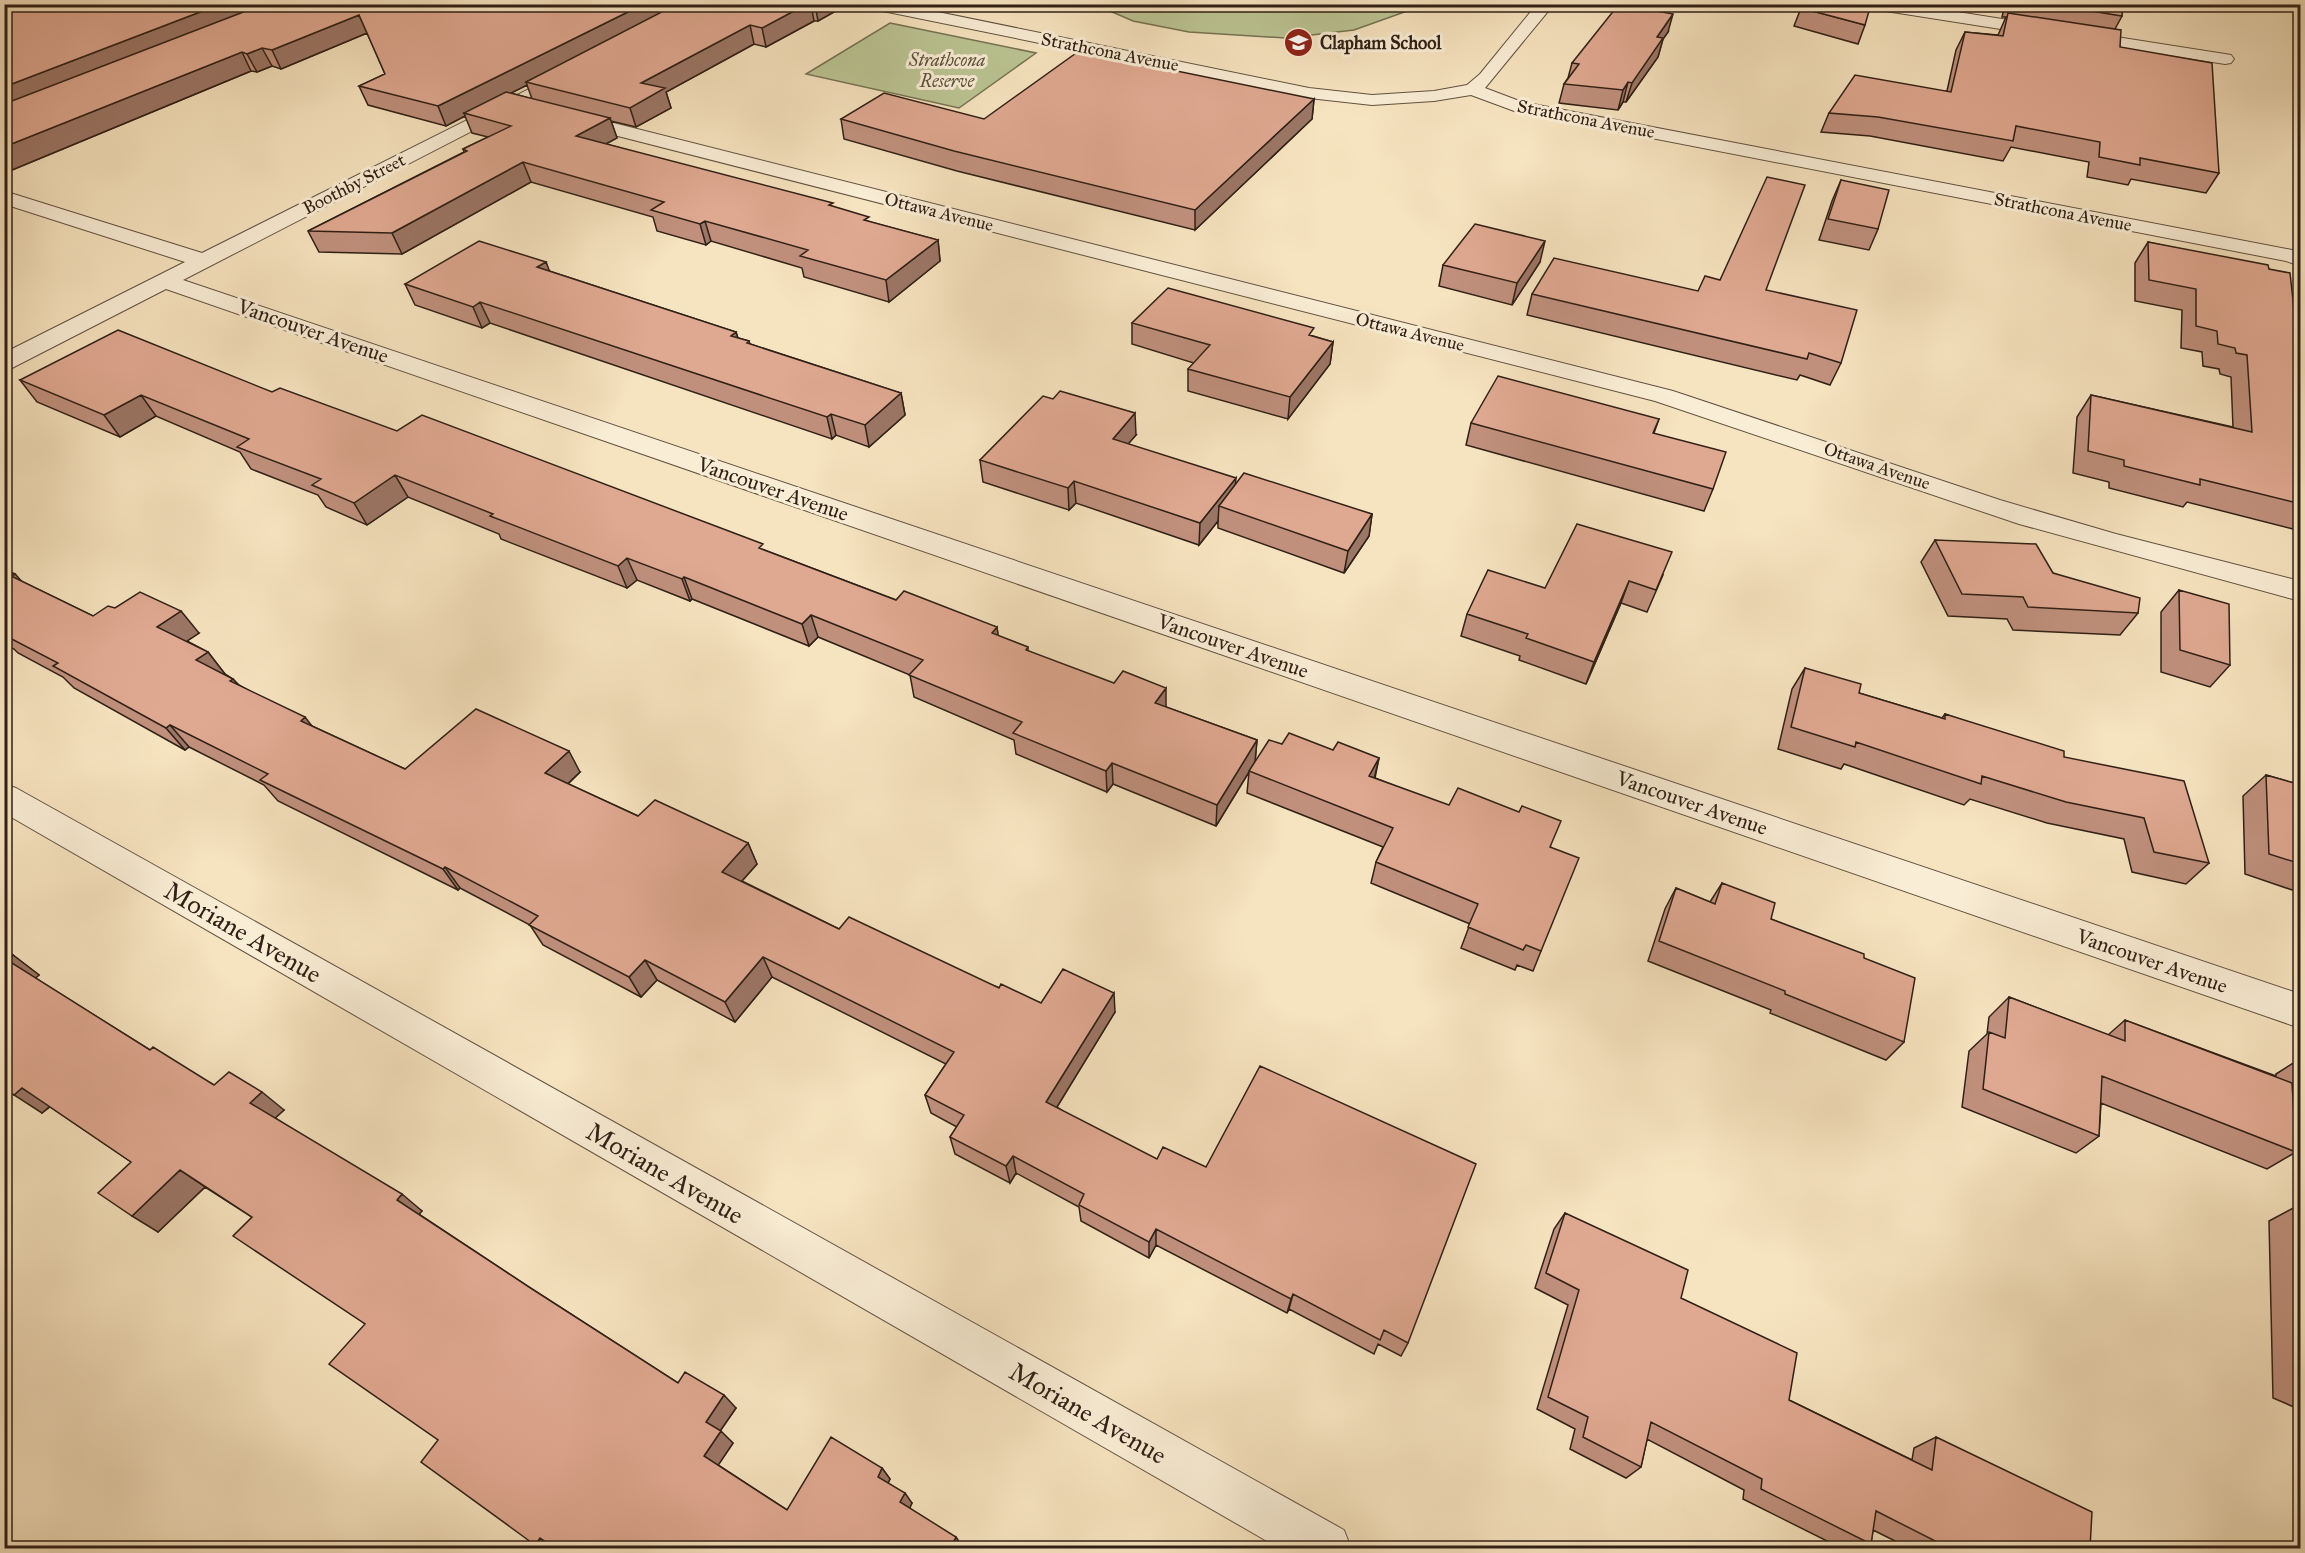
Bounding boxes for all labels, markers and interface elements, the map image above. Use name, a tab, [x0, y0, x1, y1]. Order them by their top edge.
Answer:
school or university icon: Clapham School	[1283, 27, 1315, 59]
street label: Strathcona Avenue	[1039, 28, 1181, 76]
place label: Clapham School	[1320, 32, 1442, 55]
park label: Strathcona Reserve	[908, 49, 986, 92]
street label: Strathcona Avenue	[1515, 95, 1657, 143]
street label: Boothby Street	[299, 148, 410, 219]
street label: Ottawa Avenue	[882, 188, 996, 236]
street label: Strathcona Avenue	[1992, 188, 2134, 236]
street label: Vancouver Avenue	[233, 293, 392, 369]
street label: Ottawa Avenue	[1353, 308, 1467, 356]
street label: Ottawa Avenue	[1821, 437, 1933, 495]
street label: Vancouver Avenue	[693, 451, 852, 527]
street label: Vancouver Avenue	[1153, 608, 1312, 684]
street label: Vancouver Avenue	[1612, 765, 1771, 841]
street label: Moriane Avenue	[159, 874, 327, 990]
street label: Vancouver Avenue	[2072, 923, 2231, 999]
street label: Moriane Avenue	[581, 1115, 749, 1231]
street label: Moriane Avenue	[1004, 1355, 1172, 1471]

